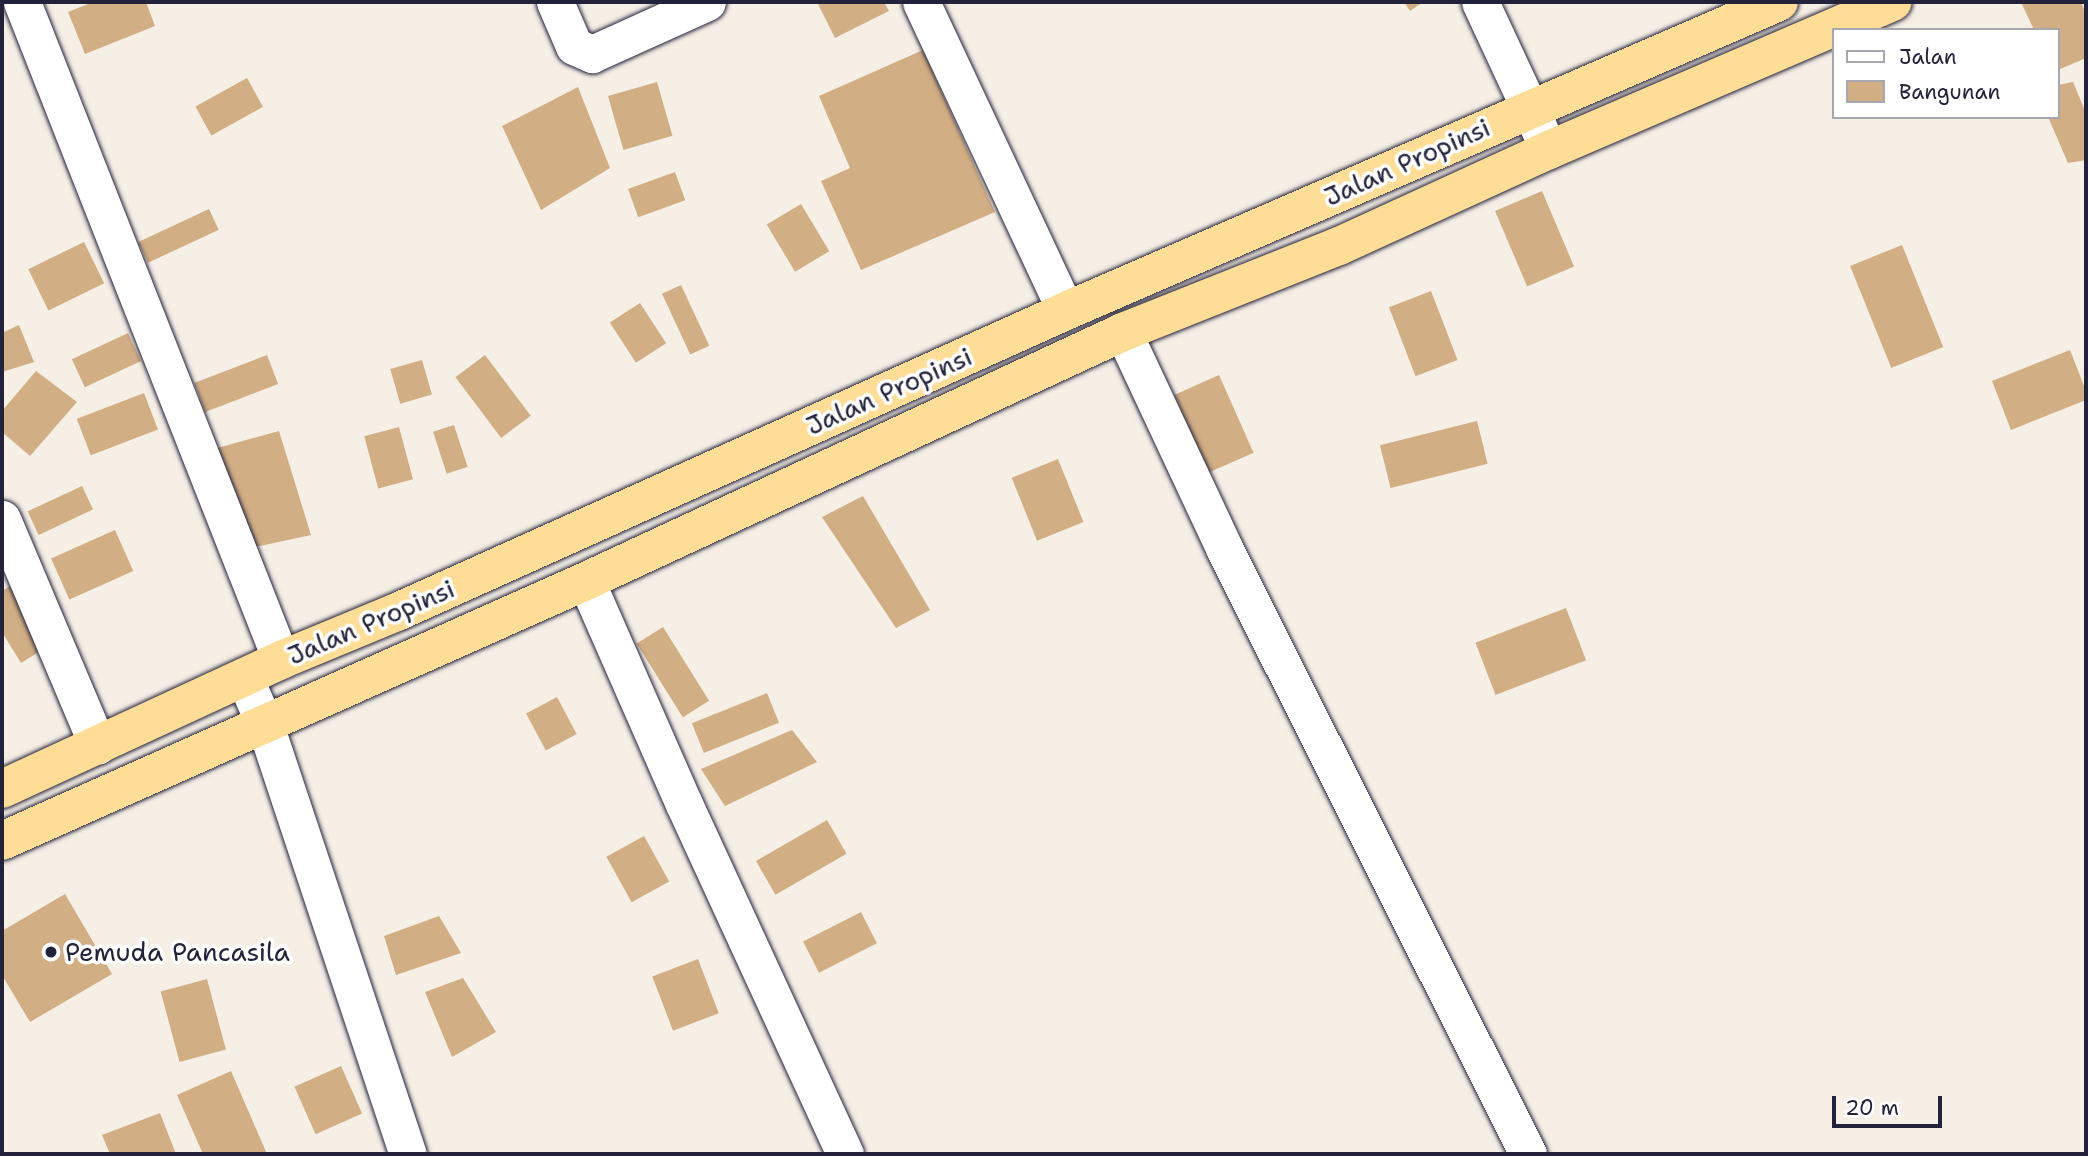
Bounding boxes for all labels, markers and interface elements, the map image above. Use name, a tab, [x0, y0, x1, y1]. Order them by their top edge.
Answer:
legend	[1832, 28, 2060, 119]
text: Jalan	[1899, 43, 1957, 71]
text: Bangunan	[1899, 78, 2000, 106]
street label: Jalan Propinsi	[1319, 111, 1495, 213]
street label: Jalan Propinsi	[801, 340, 977, 442]
street label: Jalan Propinsi	[283, 573, 459, 671]
place label: Pemuda Pancasila	[65, 936, 290, 968]
marker: Pemuda Pancasila	[43, 944, 59, 960]
scale bar	[1836, 1082, 1946, 1126]
text: 20 m	[1845, 1094, 1899, 1122]

